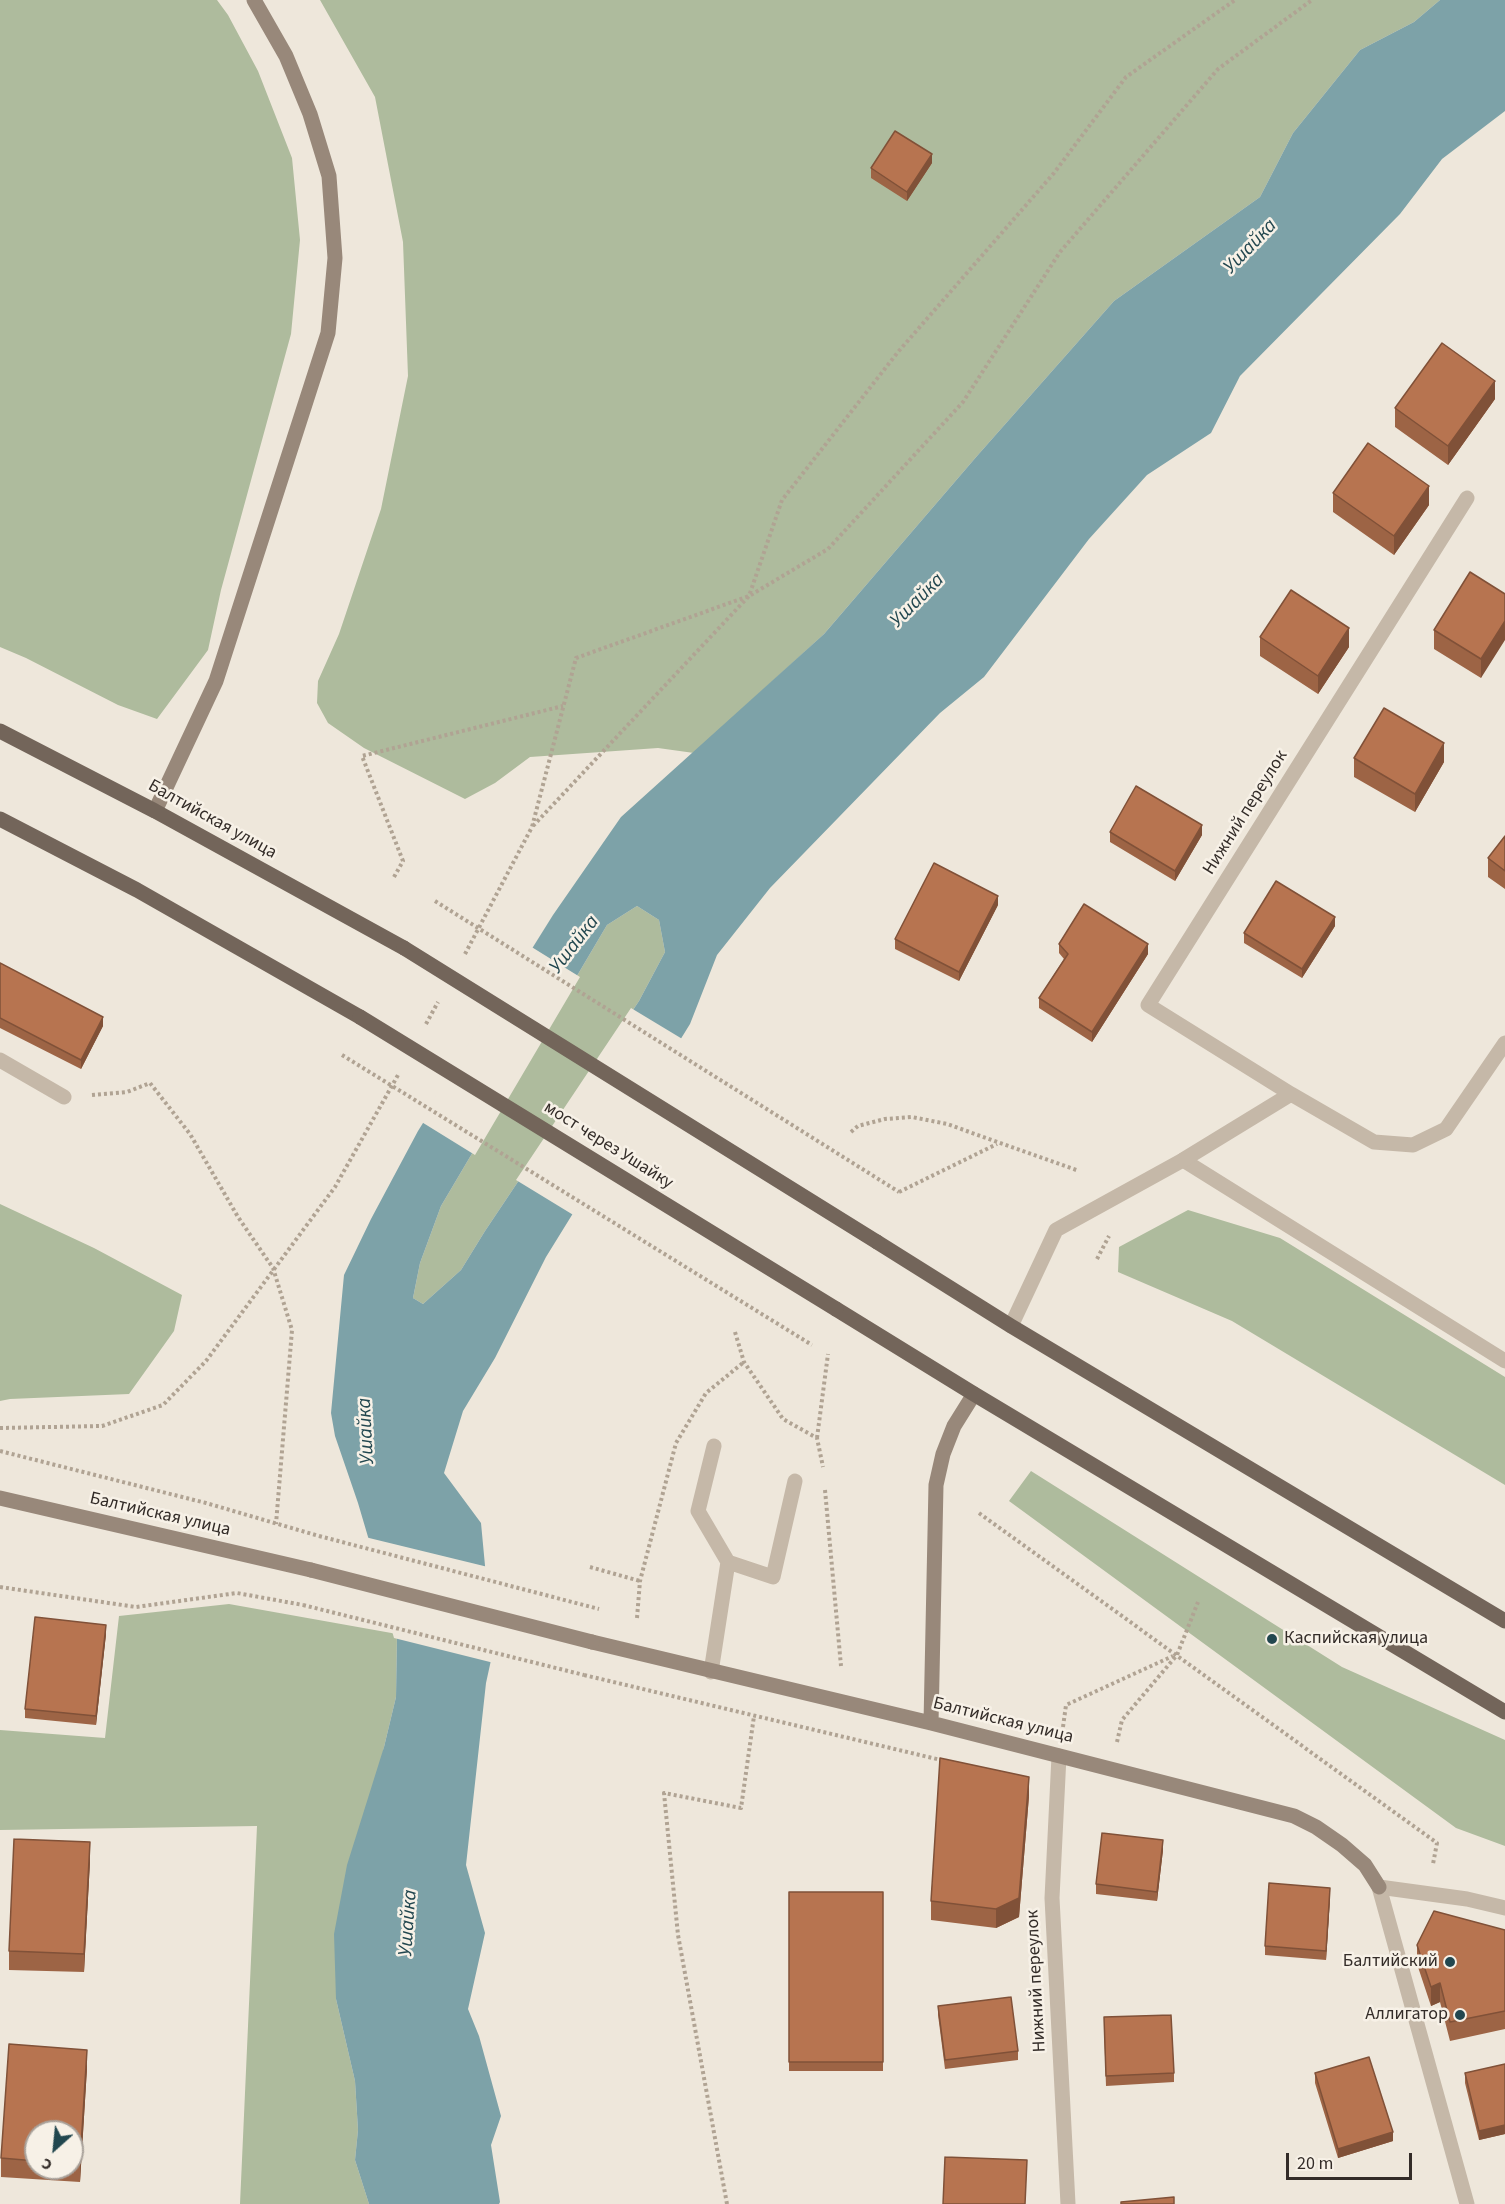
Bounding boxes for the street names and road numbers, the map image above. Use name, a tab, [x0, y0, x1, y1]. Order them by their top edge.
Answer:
street label: Нижний переулок	[1199, 747, 1293, 879]
street label: Балтийская улица	[144, 776, 280, 864]
street label: мост через Ушайку	[539, 1098, 677, 1194]
street label: Балтийская улица	[88, 1488, 232, 1542]
street label: Балтийская улица	[931, 1693, 1075, 1749]
street label: Нижний переулок	[1022, 1909, 1052, 2053]

